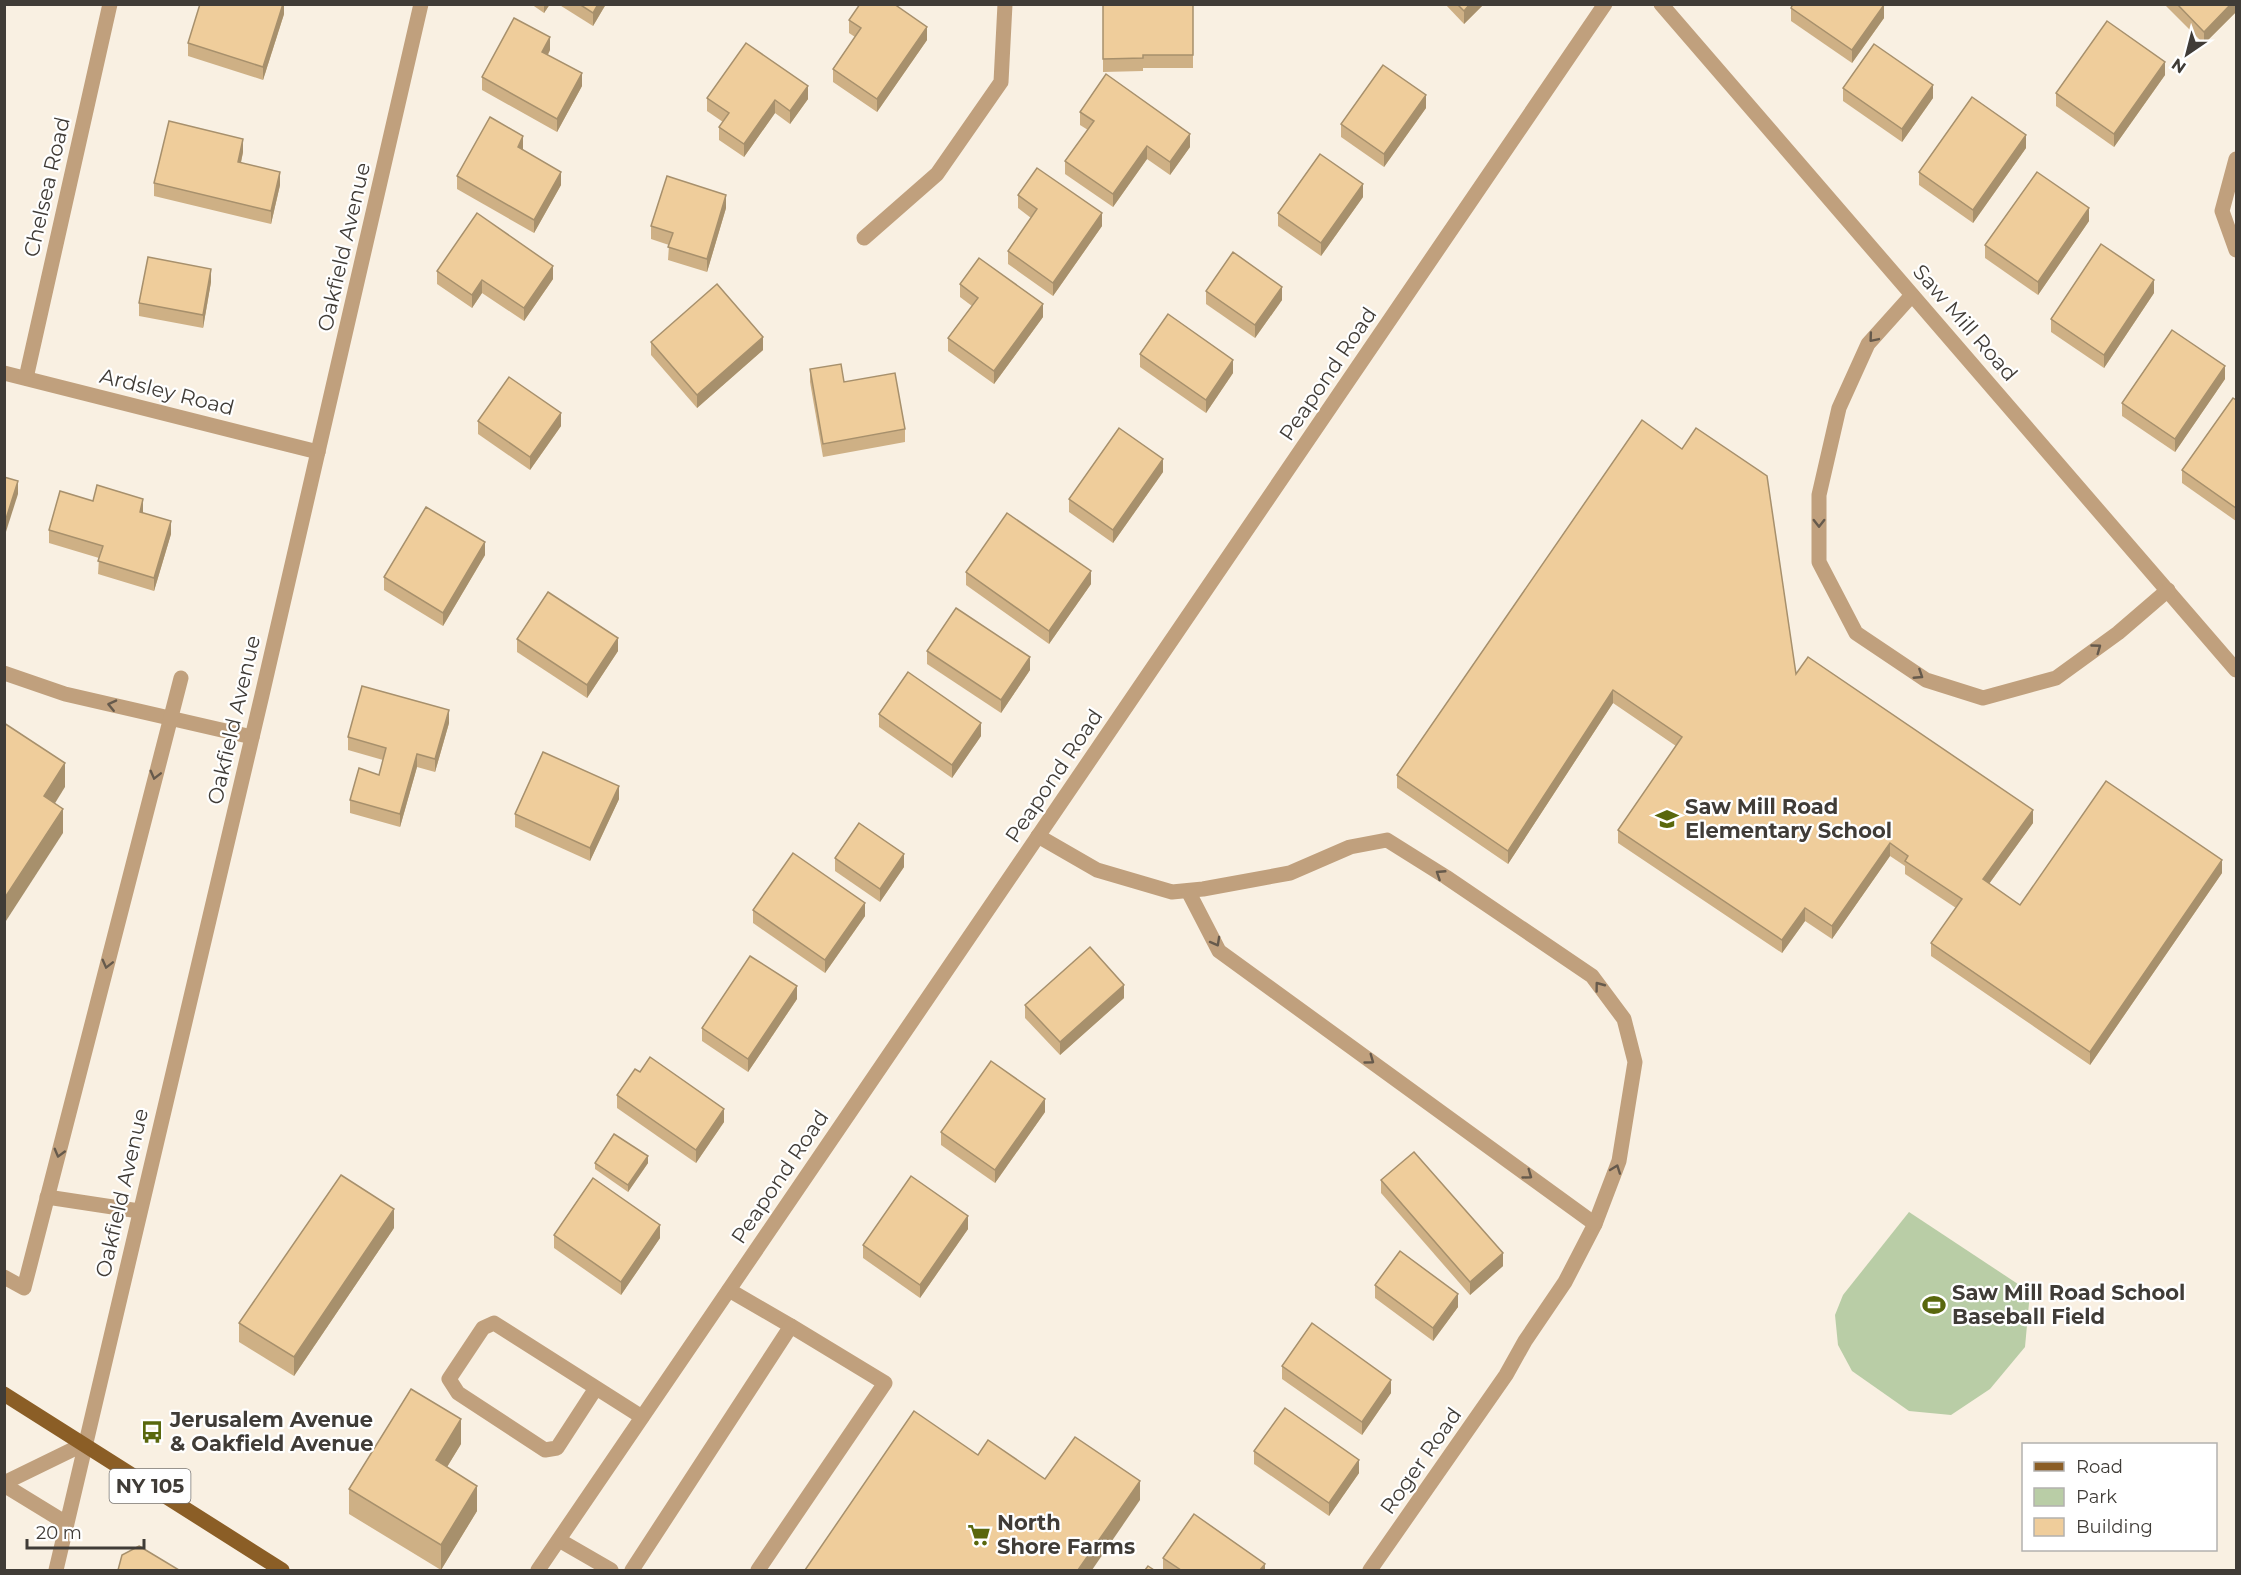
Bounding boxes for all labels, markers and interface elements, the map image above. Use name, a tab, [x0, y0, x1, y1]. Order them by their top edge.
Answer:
north arrow	[2157, 24, 2217, 84]
text: N	[2168, 54, 2189, 77]
street label: Chelsea Road	[18, 114, 75, 259]
street label: Oakfield Avenue	[312, 160, 375, 334]
street label: Saw Mill Road	[1908, 259, 2023, 386]
street label: Peapond Road	[1274, 302, 1382, 445]
one-way arrow	[1870, 332, 1881, 343]
street label: Ardsley Road	[97, 363, 237, 420]
one-way arrow	[1813, 518, 1825, 527]
street label: Oakfield Avenue	[202, 633, 265, 807]
one-way arrow	[2091, 644, 2102, 655]
one-way arrow	[1912, 668, 1923, 679]
one-way arrow	[107, 699, 117, 712]
street label: Peapond Road	[1000, 704, 1108, 847]
one-way arrow	[149, 770, 162, 780]
place label: Saw Mill Road Elementary School	[1685, 794, 1892, 843]
school or university icon: Saw Mill Road Elementary School	[1654, 806, 1680, 832]
one-way arrow	[1436, 870, 1447, 881]
one-way arrow	[1209, 936, 1220, 947]
one-way arrow	[102, 958, 114, 969]
one-way arrow	[1595, 981, 1606, 992]
one-way arrow	[1363, 1053, 1374, 1064]
street label: Peapond Road	[726, 1105, 834, 1248]
street label: Oakfield Avenue	[90, 1106, 153, 1280]
one-way arrow	[54, 1147, 66, 1158]
one-way arrow	[1609, 1165, 1621, 1176]
one-way arrow	[1521, 1168, 1532, 1179]
place label: Saw Mill Road School Baseball Field	[1952, 1280, 2185, 1329]
sports icon: Saw Mill Road School Baseball Field	[1921, 1292, 1947, 1318]
street label: Roger Road	[1375, 1403, 1466, 1519]
place label: Jerusalem Avenue & Oakfield Avenue	[169, 1407, 373, 1456]
bus stop icon: Jerusalem Avenue & Oakfield Avenue	[139, 1419, 165, 1445]
legend	[2022, 1443, 2217, 1551]
text: Road	[2076, 1456, 2123, 1478]
road number: NY 105	[110, 1469, 190, 1503]
text: Park	[2076, 1486, 2117, 1508]
place label: North Shore Farms	[997, 1510, 1135, 1559]
scale bar	[27, 1512, 144, 1550]
text: Building	[2076, 1516, 2153, 1538]
text: 20 m	[36, 1522, 82, 1544]
supermarket icon: North Shore Farms	[966, 1522, 992, 1548]

